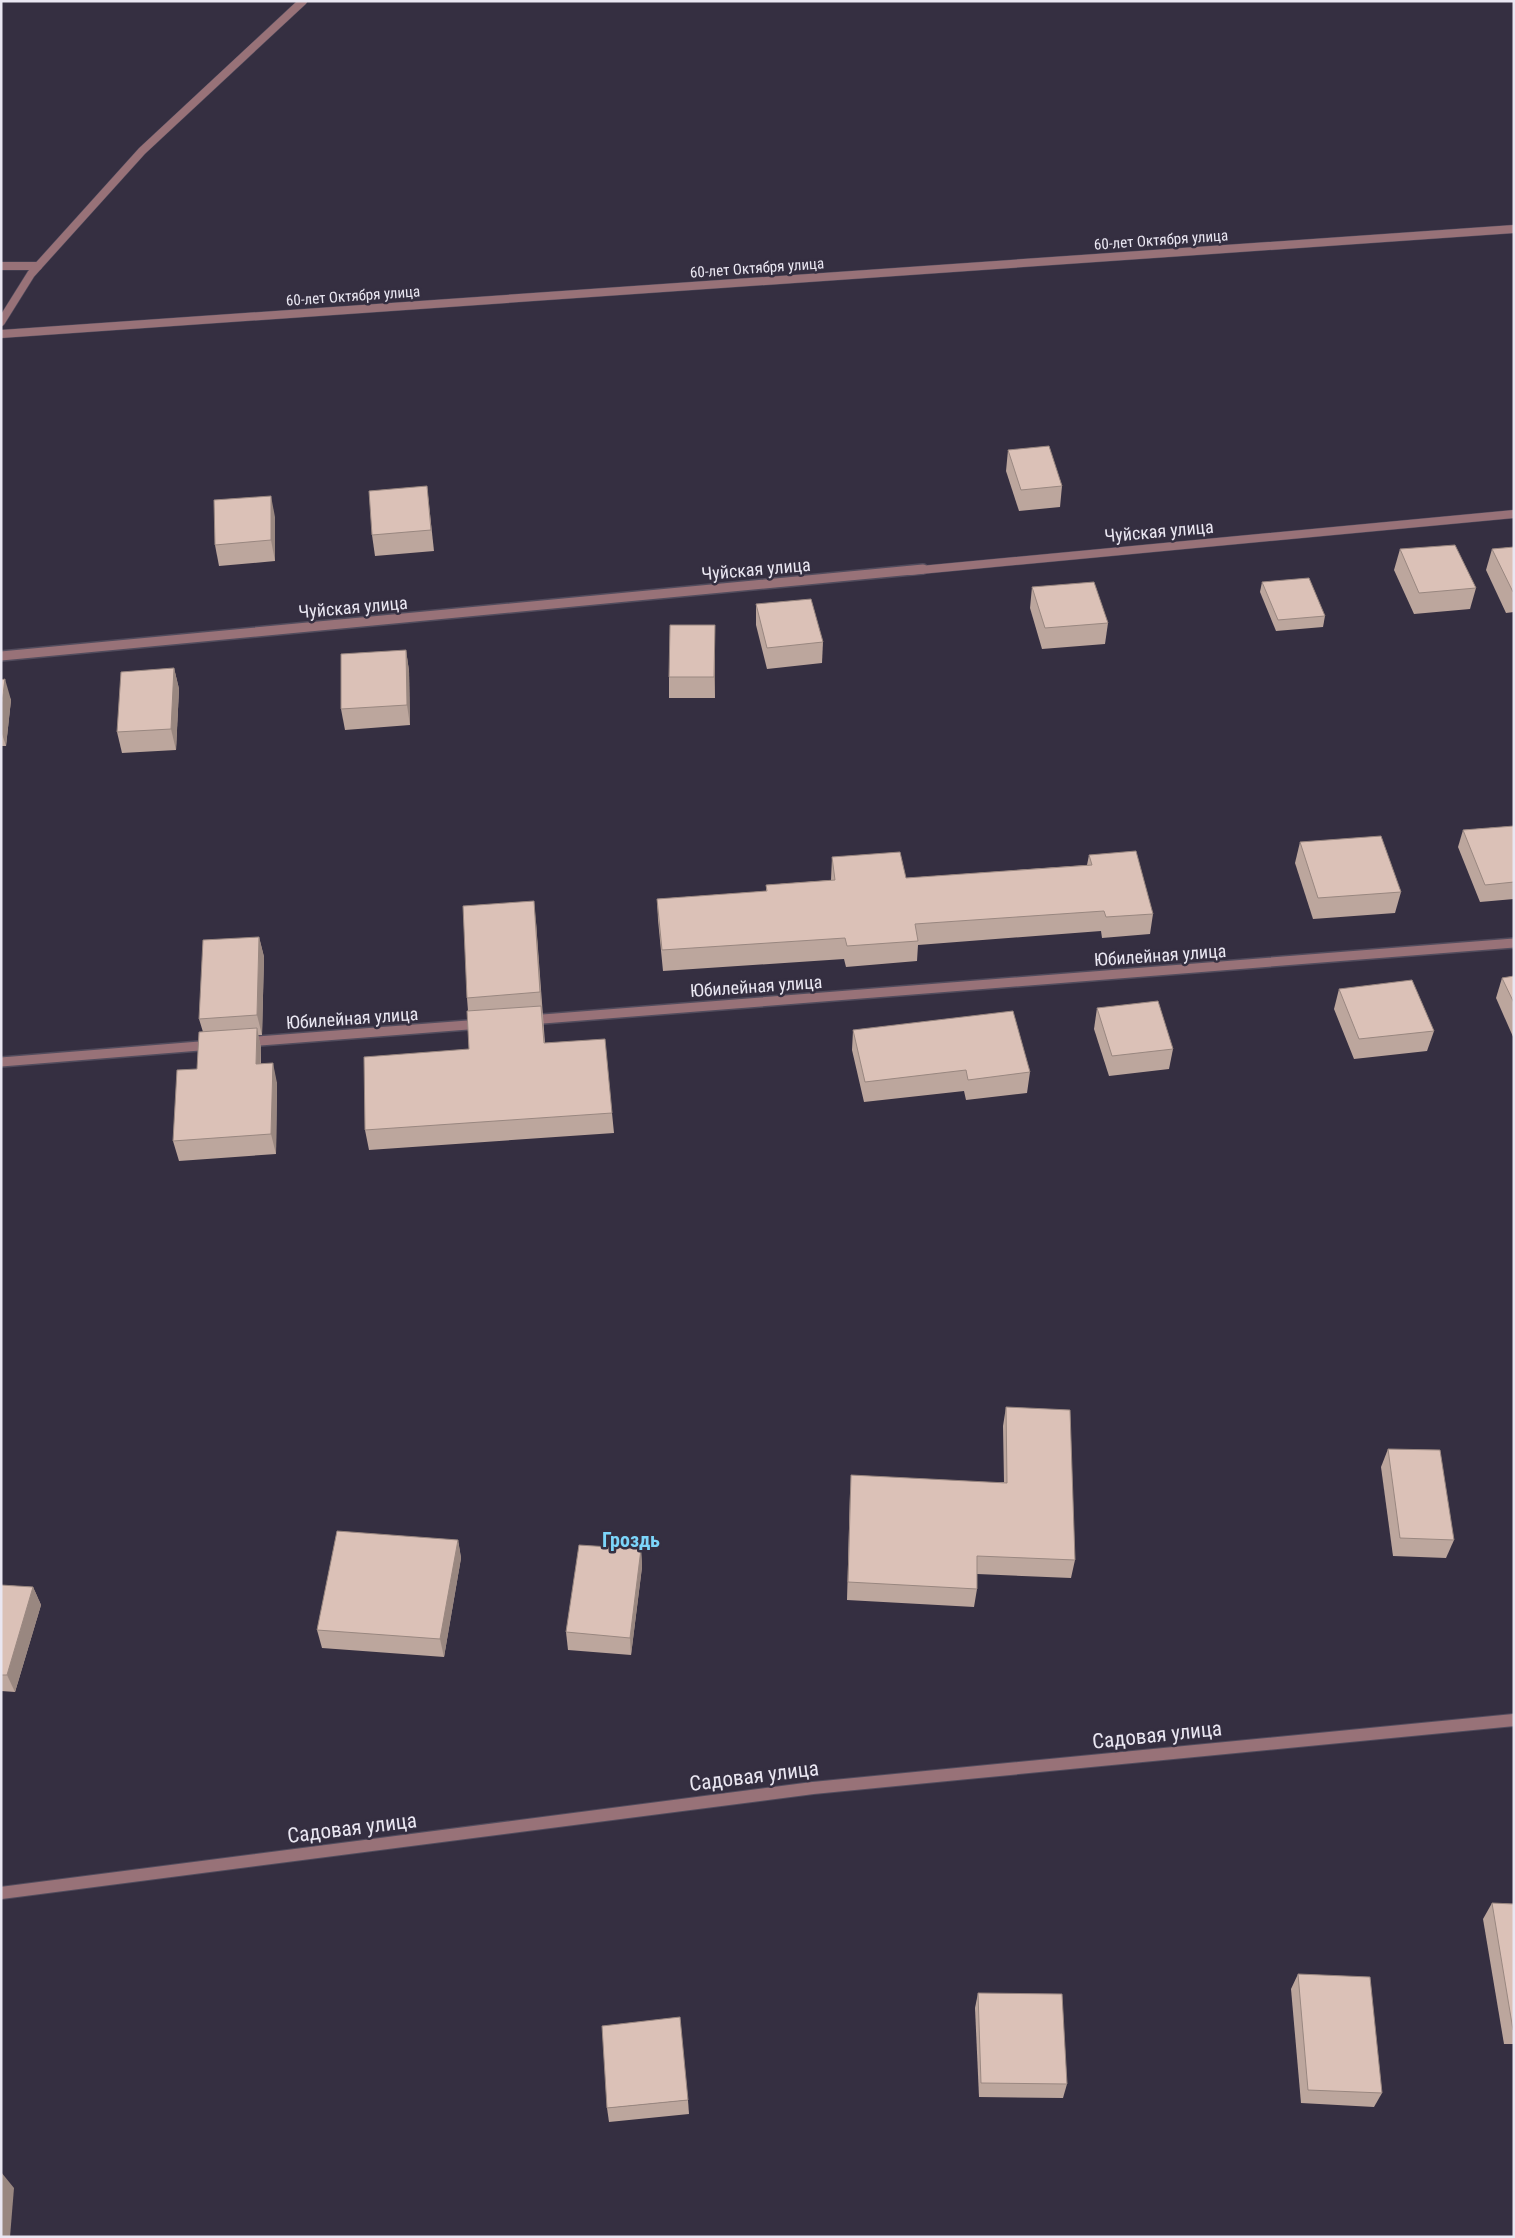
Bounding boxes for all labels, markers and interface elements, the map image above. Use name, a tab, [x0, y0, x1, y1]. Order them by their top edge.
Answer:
street label: 60-лет Октября улица	[1093, 226, 1229, 254]
street label: 60-лет Октября улица	[689, 254, 825, 282]
street label: 60-лет Октября улица	[285, 282, 421, 310]
street label: Чуйская улица	[1104, 516, 1214, 546]
street label: Чуйская улица	[701, 554, 811, 584]
street label: Чуйская улица	[298, 592, 408, 622]
street label: Юбилейная улица	[1093, 940, 1227, 970]
street label: Юбилейная улица	[689, 971, 823, 1001]
street label: Юбилейная улица	[285, 1003, 419, 1033]
district label: Гроздь	[602, 1528, 660, 1552]
street label: Садовая улица	[1091, 1716, 1223, 1754]
street label: Садовая улица	[688, 1756, 820, 1796]
street label: Садовая улица	[286, 1808, 418, 1848]

